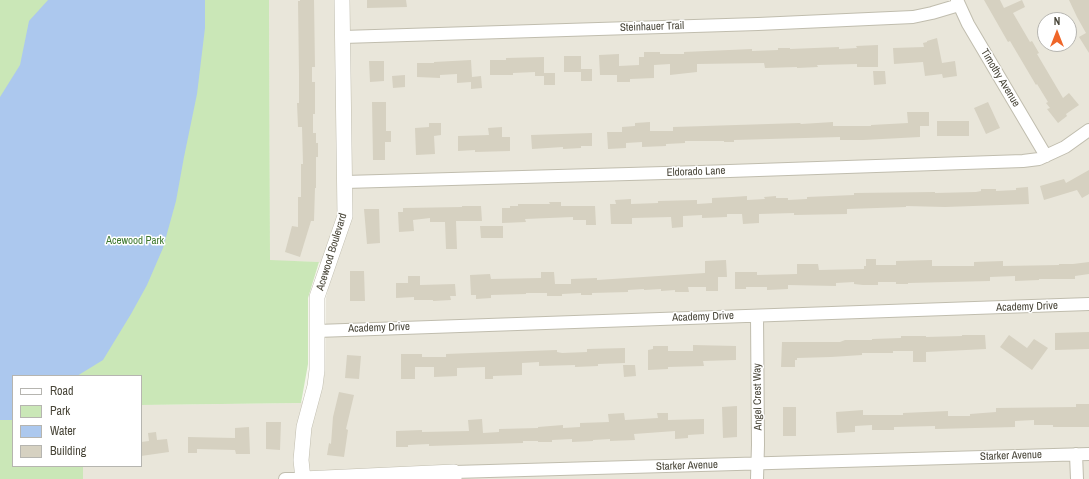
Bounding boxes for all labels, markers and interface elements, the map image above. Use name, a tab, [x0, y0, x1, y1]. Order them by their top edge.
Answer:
north arrow	[1037, 12, 1077, 52]
text: N	[1054, 14, 1060, 28]
street label: Steinhauer Trail	[620, 19, 684, 35]
street label: Timothy Avenue	[978, 47, 1022, 109]
street label: Eldorado Lane	[666, 164, 726, 180]
street label: Acewood Boulevard	[314, 212, 350, 292]
park label: Acewood Park	[106, 234, 164, 248]
street label: Academy Drive	[996, 299, 1058, 315]
street label: Academy Drive	[672, 309, 734, 325]
street label: Academy Drive	[348, 320, 410, 336]
street label: Angel Crest Way	[751, 363, 765, 431]
legend	[12, 375, 142, 467]
text: Road	[50, 383, 74, 399]
text: Park	[50, 403, 70, 419]
text: Water	[50, 423, 76, 439]
text: Building	[50, 443, 86, 459]
street label: Starker Avenue	[980, 448, 1042, 464]
street label: Starker Avenue	[656, 458, 718, 474]

